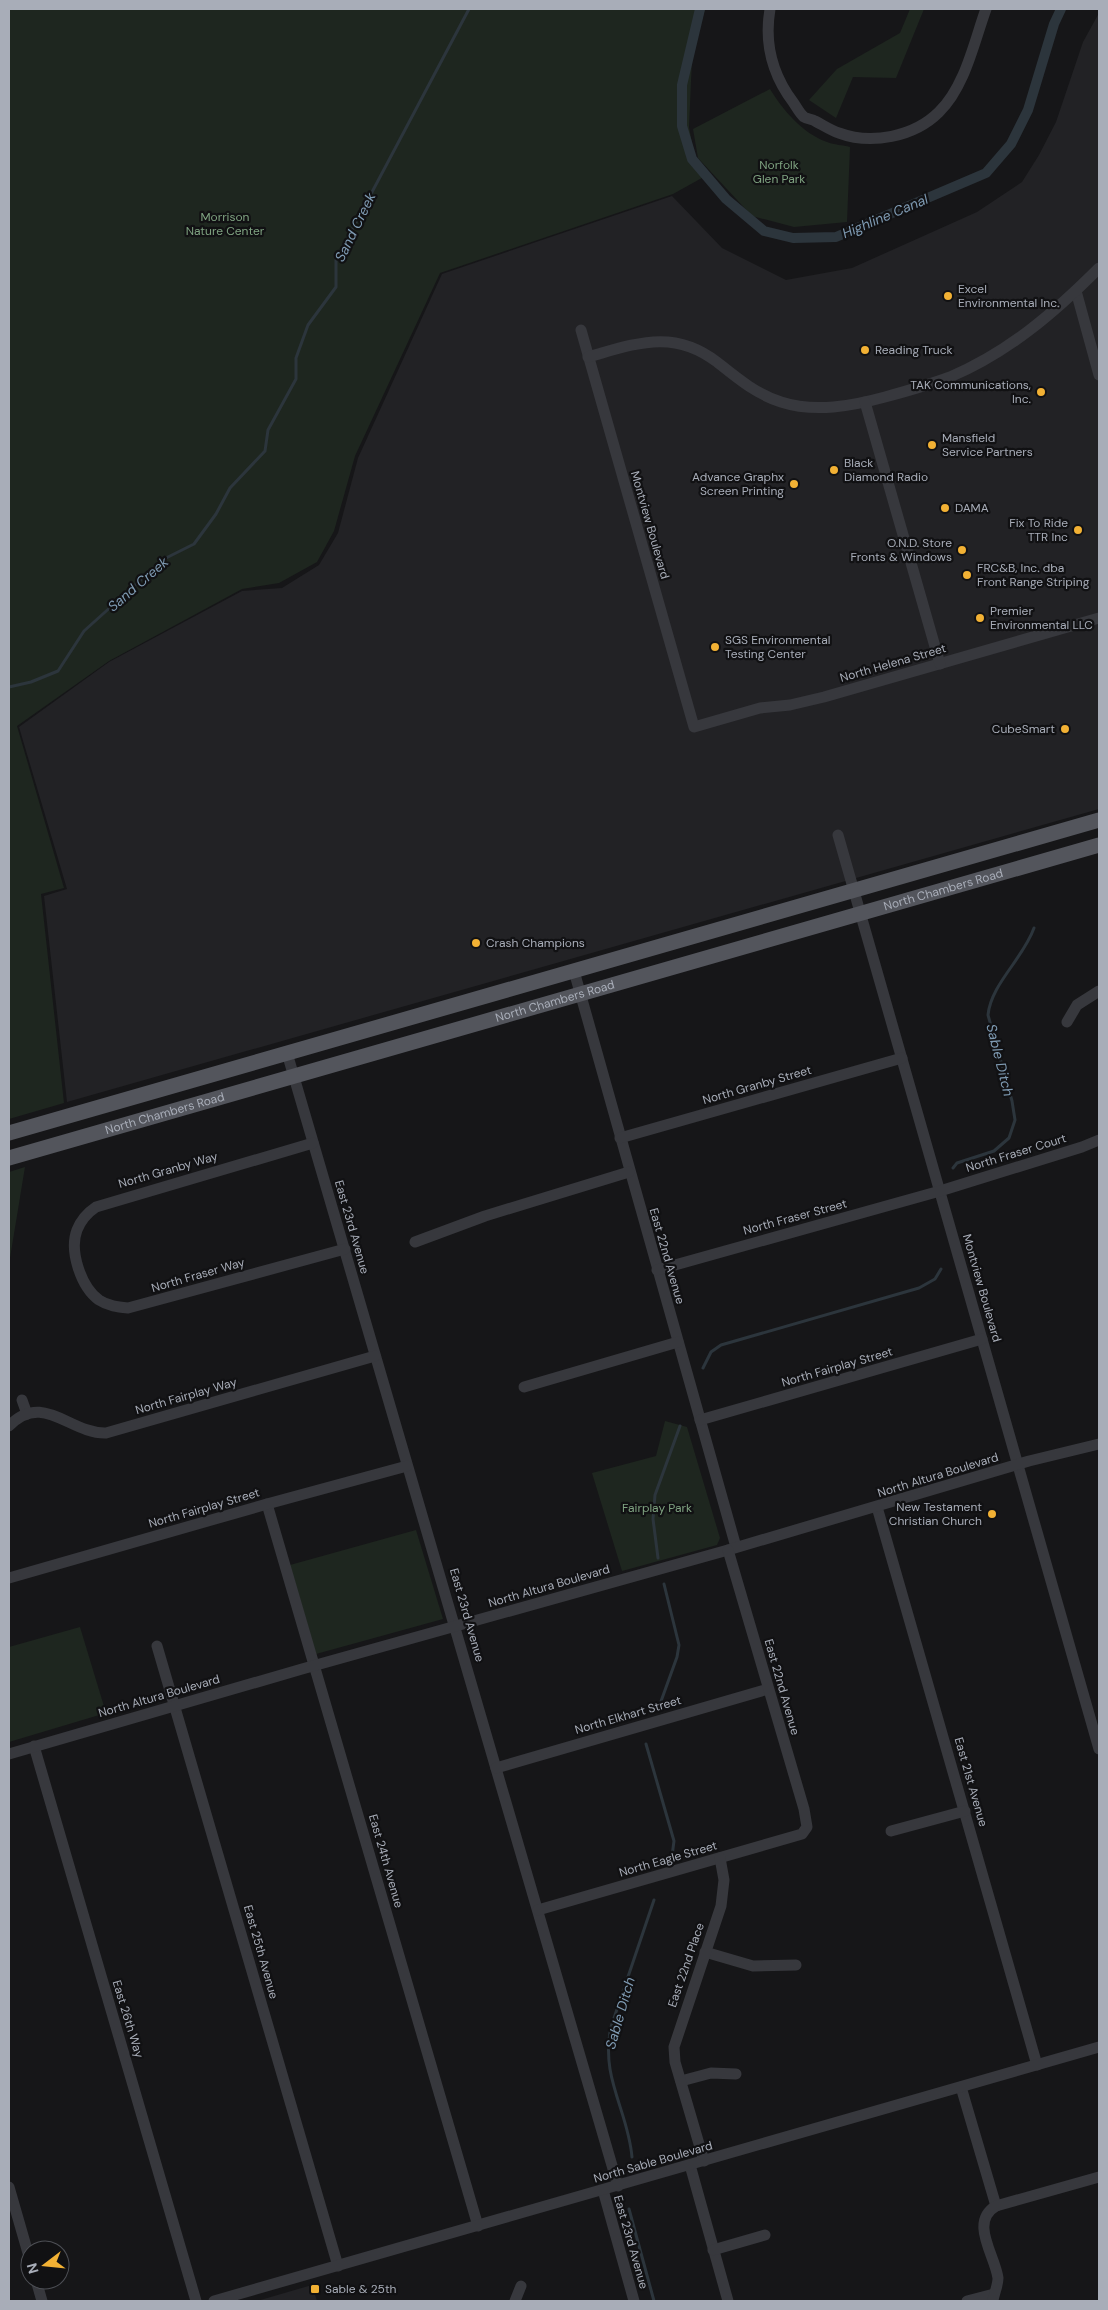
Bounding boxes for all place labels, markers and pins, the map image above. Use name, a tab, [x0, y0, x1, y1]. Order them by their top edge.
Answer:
place label: Excel Environmental Inc.	[958, 281, 1059, 311]
marker: Excel Environmental Inc.	[942, 290, 954, 302]
place label: Reading Truck	[875, 342, 953, 358]
marker: Reading Truck	[859, 344, 871, 356]
place label: TAK Communications, Inc.	[910, 377, 1031, 407]
marker: TAK Communications, Inc.	[1035, 386, 1047, 398]
place label: Mansfield Service Partners	[942, 430, 1033, 460]
marker: Mansfield Service Partners	[926, 439, 938, 451]
place label: Black Diamond Radio	[844, 455, 928, 485]
marker: Black Diamond Radio	[828, 464, 840, 476]
place label: Advance Graphx Screen Printing	[692, 469, 784, 499]
marker: Advance Graphx Screen Printing	[788, 478, 800, 490]
place label: DAMA	[955, 500, 989, 516]
marker: DAMA	[939, 502, 951, 514]
place label: Fix To Ride TTR Inc	[1009, 515, 1068, 545]
marker: Fix To Ride TTR Inc	[1072, 524, 1084, 536]
place label: O.N.D. Store Fronts & Windows	[850, 535, 952, 565]
marker: O.N.D. Store Fronts & Windows	[956, 544, 968, 556]
place label: FRC&B, Inc. dba Front Range Striping	[977, 560, 1090, 590]
marker: FRC&B, Inc. dba Front Range Striping	[961, 569, 973, 581]
place label: Premier Environmental LLC	[990, 603, 1093, 633]
marker: Premier Environmental LLC	[974, 612, 986, 624]
place label: SGS Environmental Testing Center	[725, 632, 830, 662]
marker: SGS Environmental Testing Center	[709, 641, 721, 653]
place label: CubeSmart	[992, 721, 1055, 737]
marker: CubeSmart	[1059, 723, 1071, 735]
place label: Crash Champions	[486, 935, 585, 951]
marker: Crash Champions	[470, 937, 482, 949]
place label: New Testament Christian Church	[889, 1499, 982, 1529]
marker: New Testament Christian Church	[986, 1508, 998, 1520]
place label: Sable & 25th	[325, 2281, 397, 2297]
marker: Sable & 25th	[309, 2283, 321, 2295]

